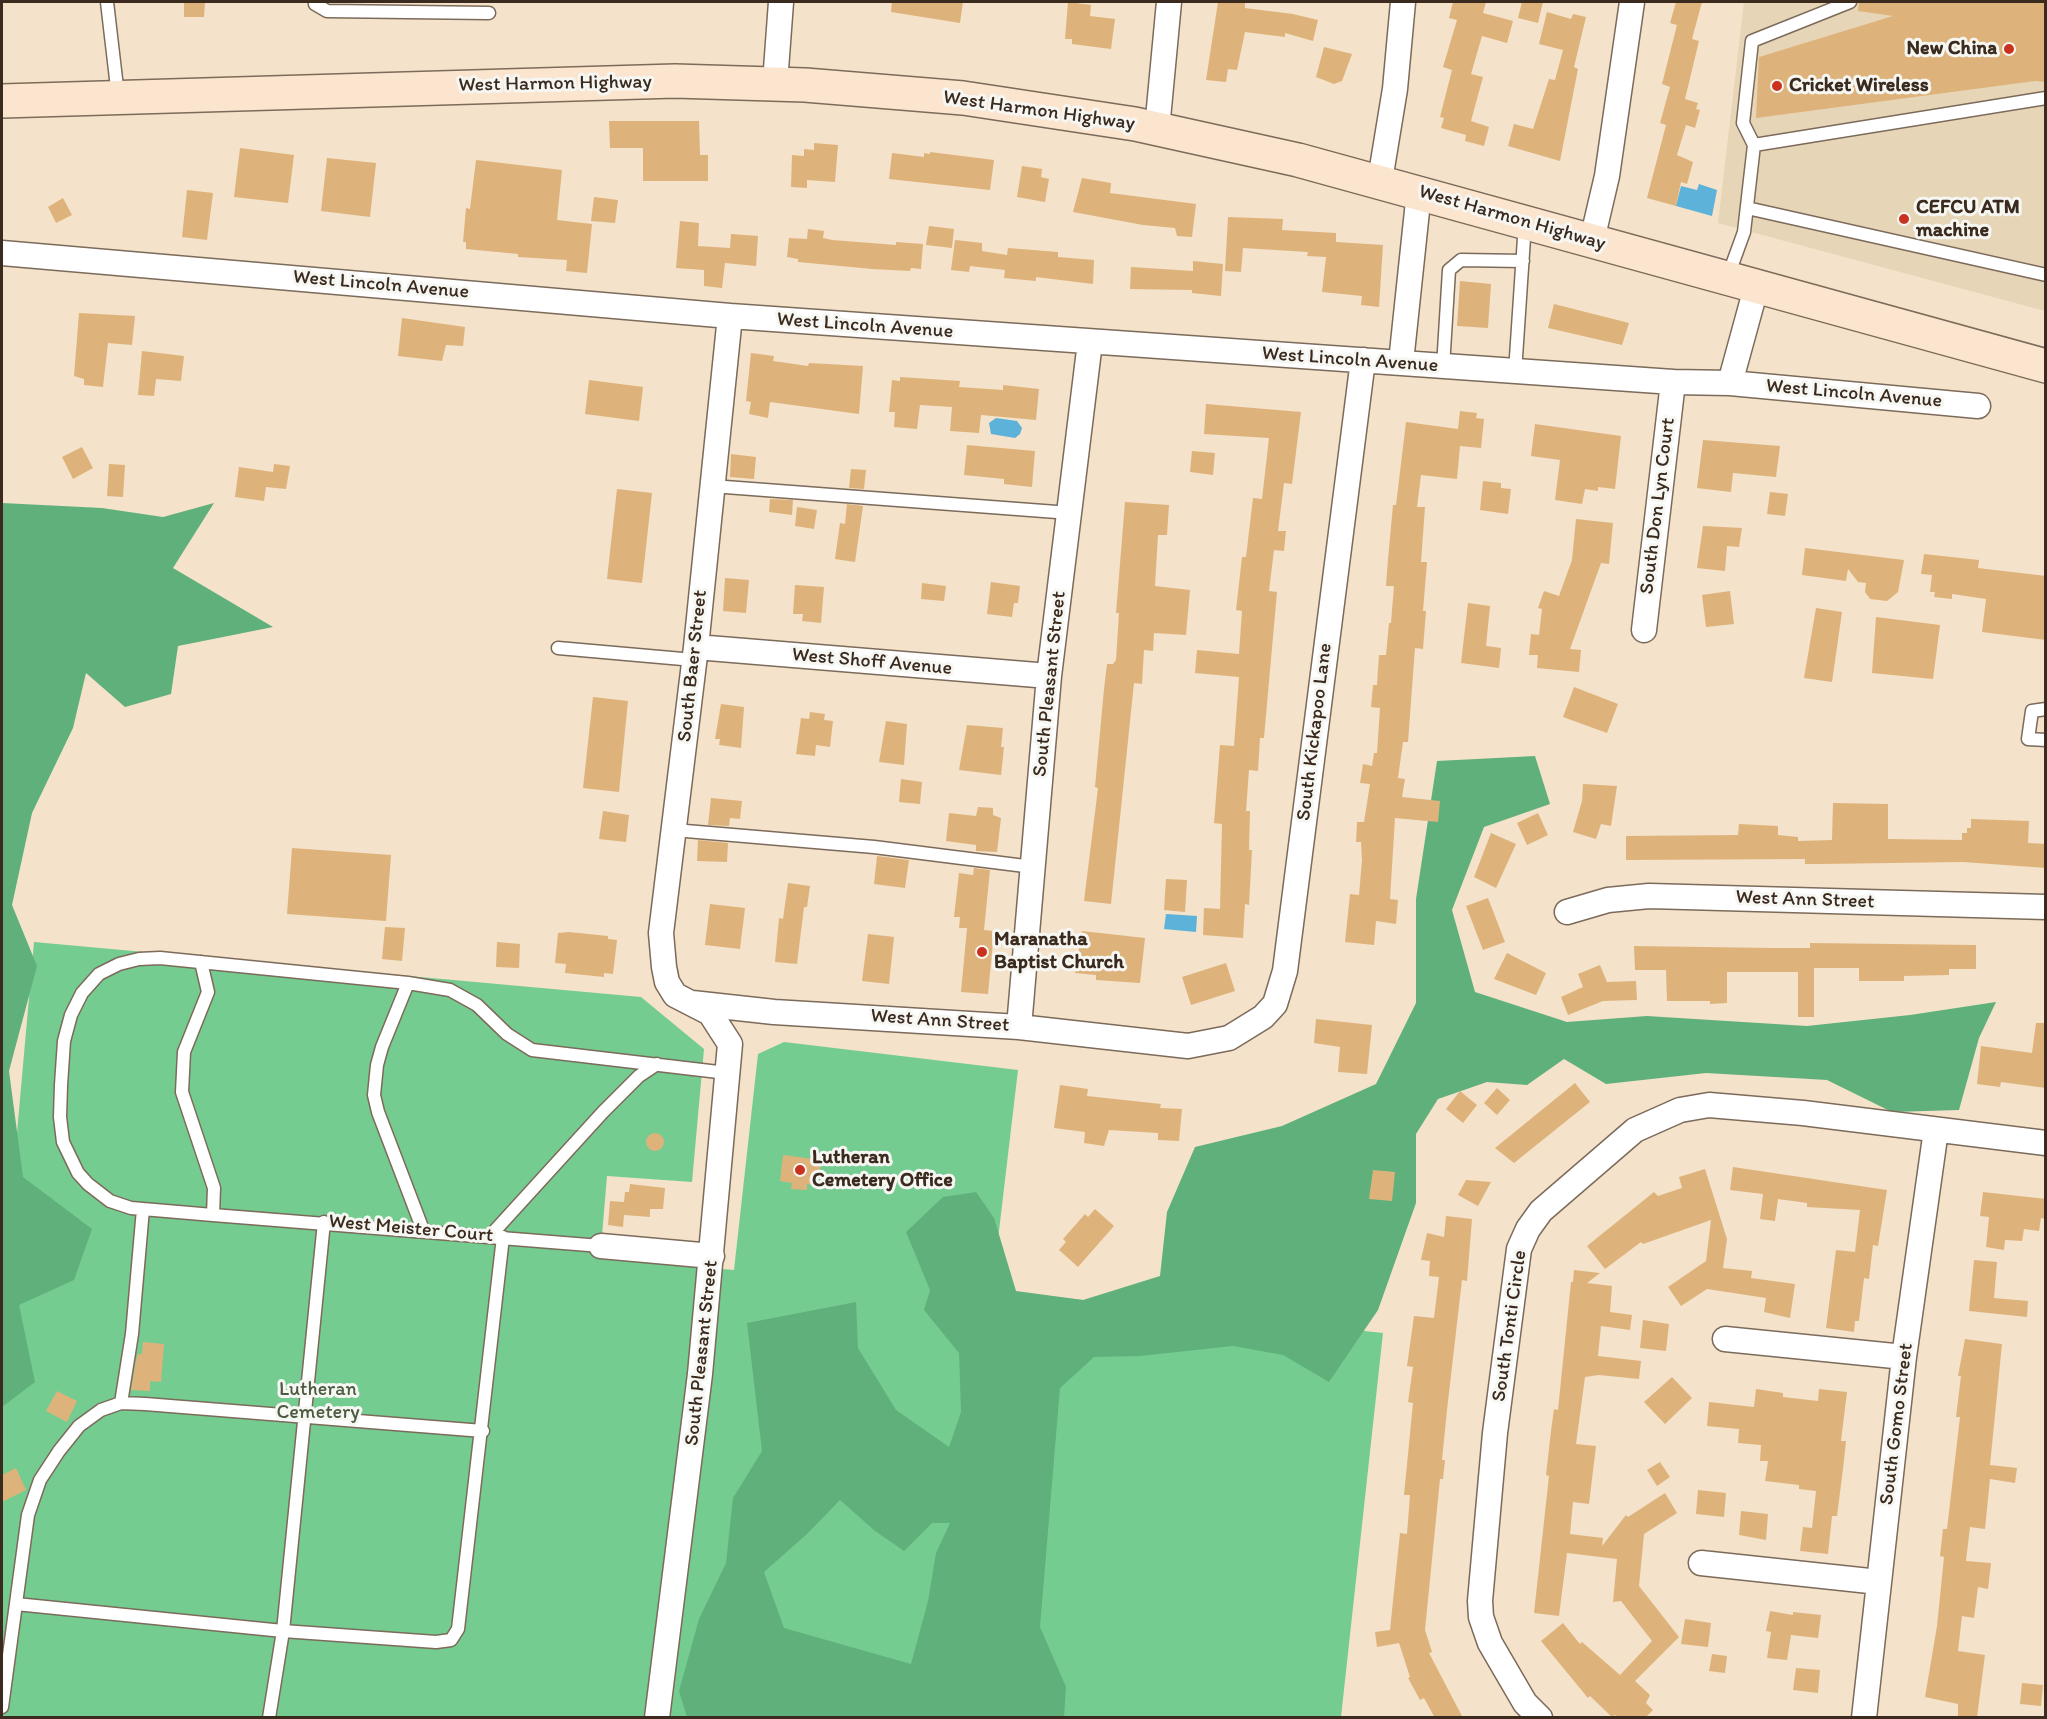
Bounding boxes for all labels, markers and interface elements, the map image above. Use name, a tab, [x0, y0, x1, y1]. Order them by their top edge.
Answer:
place label: New China	[1907, 37, 1997, 61]
marker: New China	[2002, 42, 2016, 56]
street label: West Harmon Highway	[458, 70, 652, 98]
place label: Cricket Wireless	[1789, 74, 1929, 98]
marker: Cricket Wireless	[1770, 79, 1784, 93]
street label: West Harmon Highway	[942, 86, 1136, 136]
street label: West Harmon Highway	[1416, 180, 1608, 256]
place label: CEFCU ATM machine	[1916, 196, 2020, 243]
marker: CEFCU ATM machine	[1897, 212, 1911, 226]
street label: West Lincoln Avenue	[292, 265, 470, 305]
street label: West Lincoln Avenue	[776, 308, 954, 344]
street label: West Lincoln Avenue	[1261, 342, 1439, 378]
street label: West Lincoln Avenue	[1765, 374, 1943, 414]
street label: South Don Lyn Court	[1635, 416, 1681, 596]
street label: South Baer Street	[673, 589, 713, 743]
street label: South Pleasant Street	[1028, 590, 1072, 778]
street label: South Kickapoo Lane	[1292, 642, 1338, 822]
street label: West Shoff Avenue	[791, 643, 953, 681]
street label: West Ann Street	[1735, 886, 1875, 914]
place label: Maranatha Baptist Church	[994, 928, 1124, 975]
marker: Maranatha Baptist Church	[975, 945, 989, 959]
street label: West Ann Street	[870, 1004, 1010, 1038]
place label: Lutheran Cemetery Office	[812, 1146, 953, 1193]
marker: Lutheran Cemetery Office	[793, 1163, 807, 1177]
street label: West Meister Court	[328, 1210, 494, 1248]
street label: South Tonti Circle	[1487, 1249, 1533, 1403]
street label: South Pleasant Street	[680, 1259, 724, 1447]
street label: South Gomo Street	[1875, 1342, 1919, 1506]
park label: Lutheran Cemetery	[276, 1378, 360, 1425]

